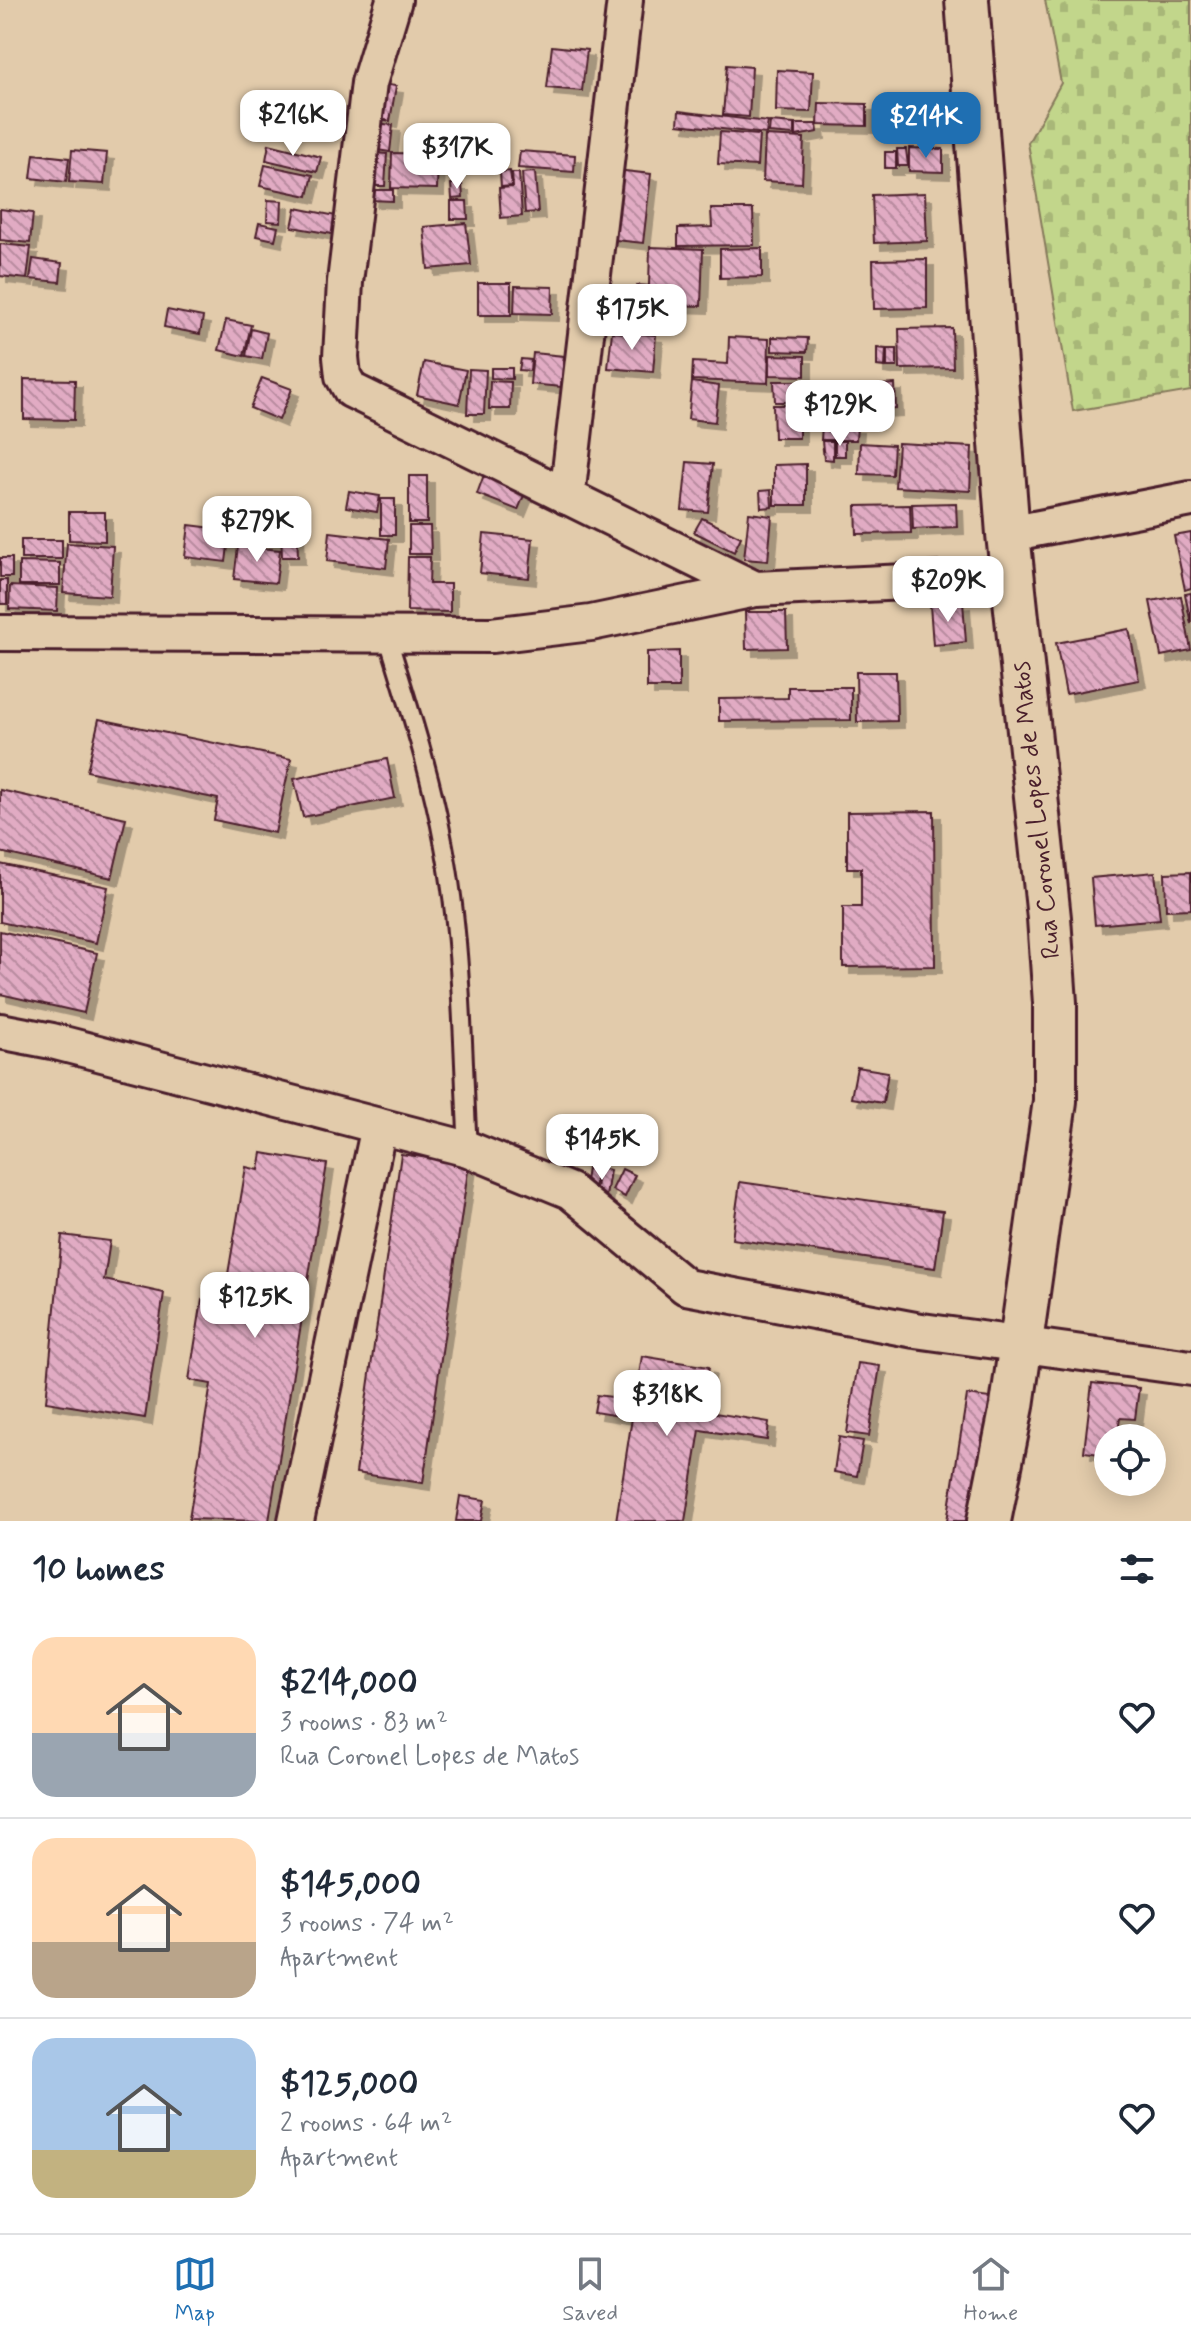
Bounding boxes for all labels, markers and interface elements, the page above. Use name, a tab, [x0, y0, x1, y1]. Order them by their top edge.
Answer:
pin: $216K	[237, 90, 349, 158]
pin: $214K	[870, 92, 982, 160]
text: $216K	[258, 99, 328, 133]
text: $214K	[890, 101, 962, 135]
pin: $317K	[401, 123, 513, 191]
text: $317K	[421, 132, 493, 166]
pin: $175K	[576, 284, 688, 352]
text: $175K	[596, 293, 668, 327]
pin: $129K	[784, 380, 896, 448]
text: $129K	[804, 389, 876, 423]
pin: $279K	[201, 496, 313, 564]
text: $279K	[220, 505, 294, 539]
pin: $209K	[892, 556, 1004, 624]
text: $209K	[911, 565, 985, 599]
street label: Rua Coronel Lopes de Matos	[1004, 659, 1070, 961]
pin: $145K	[546, 1114, 658, 1182]
text: $145K	[564, 1123, 640, 1157]
pin: $125K	[199, 1272, 311, 1340]
text: $125K	[218, 1281, 292, 1315]
pin: $318K	[611, 1370, 723, 1438]
text: $318K	[632, 1379, 702, 1413]
map controls	[1094, 1424, 1166, 1496]
button: locate	[1094, 1424, 1166, 1496]
text: 10 homes	[32, 1547, 165, 1592]
icon: filters	[1115, 1547, 1159, 1591]
text: $214,000	[280, 1661, 418, 1706]
icon: home	[96, 1669, 192, 1765]
icon: heart	[1115, 1695, 1159, 1739]
text: 3 rooms · 83 m²	[280, 1706, 448, 1740]
text: Rua Coronel Lopes de Matos	[280, 1740, 579, 1774]
text: $145,000	[280, 1862, 421, 1907]
icon: home	[96, 1870, 192, 1966]
icon: heart	[1115, 1896, 1159, 1940]
text: 3 rooms · 74 m²	[280, 1907, 454, 1941]
text: Apartment	[280, 1941, 398, 1975]
text: $125,000	[280, 2062, 418, 2107]
icon: home	[96, 2070, 192, 2166]
icon: heart	[1115, 2096, 1159, 2140]
text: 2 rooms · 64 m²	[280, 2107, 452, 2141]
text: Apartment	[280, 2141, 398, 2175]
tab: Map	[173, 2252, 217, 2328]
tab: Saved	[562, 2252, 618, 2328]
tab: Home	[964, 2252, 1018, 2328]

